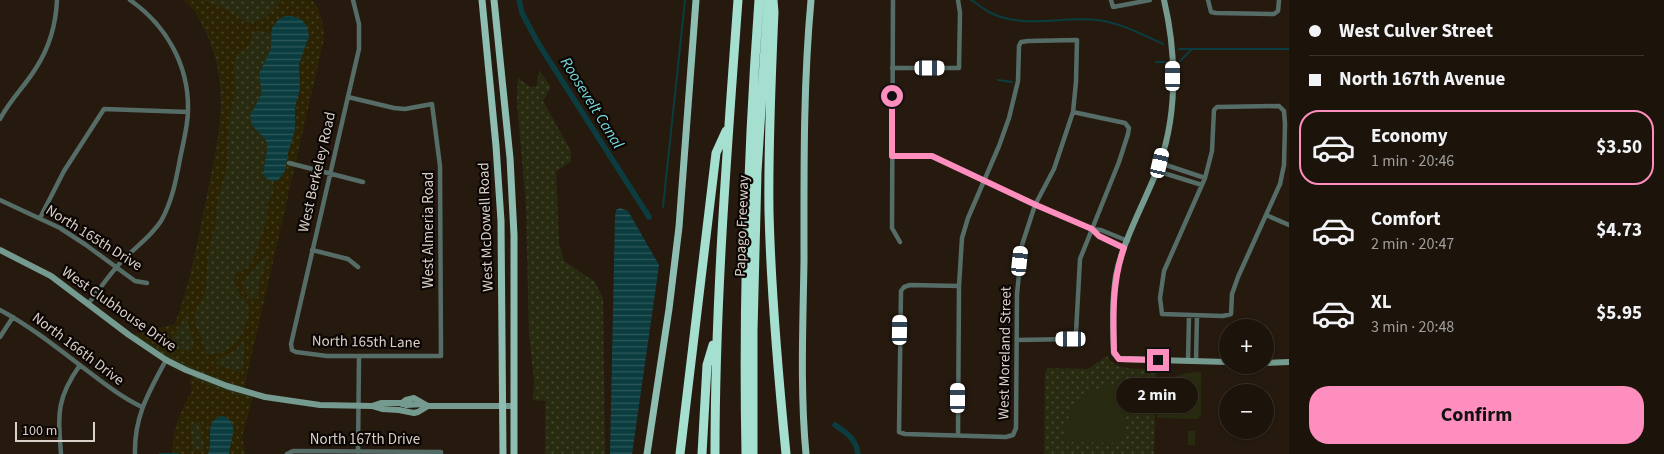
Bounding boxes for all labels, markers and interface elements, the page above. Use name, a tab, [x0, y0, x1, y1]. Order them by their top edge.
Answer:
text: West Culver Street	[1339, 18, 1493, 45]
water label: Roosevelt Canal	[555, 53, 629, 153]
car	[915, 61, 945, 76]
car	[1165, 61, 1180, 91]
text: North 167th Avenue	[1339, 66, 1505, 93]
route start	[881, 85, 903, 107]
street label: West Berkeley Road	[293, 110, 341, 234]
text: Economy	[1371, 123, 1448, 150]
icon: car	[1311, 125, 1356, 170]
text: $3.50	[1596, 134, 1642, 161]
car	[1149, 147, 1170, 179]
text: 1 min · 20:46	[1371, 150, 1454, 172]
street label: West McDowell Road	[473, 162, 499, 292]
street label: West Almeria Road	[418, 172, 439, 288]
street label: Papago Freeway	[730, 175, 754, 277]
street label: North 165th Drive	[42, 200, 146, 276]
text: Comfort	[1371, 206, 1441, 233]
icon: car	[1311, 208, 1356, 253]
text: $4.73	[1596, 217, 1642, 244]
text: 2 min · 20:47	[1371, 233, 1454, 255]
car	[1010, 245, 1029, 277]
street label: West Clubhouse Drive	[57, 261, 181, 357]
street label: West Moreland Street	[993, 286, 1017, 420]
text: XL	[1371, 289, 1392, 316]
icon: car	[1311, 291, 1356, 336]
text: $5.95	[1596, 300, 1642, 327]
street label: North 166th Drive	[28, 307, 128, 391]
car	[892, 315, 907, 345]
text: 3 min · 20:48	[1371, 316, 1454, 338]
map controls	[1219, 319, 1274, 439]
button: +	[1219, 319, 1274, 374]
street label: North 165th Lane	[312, 331, 420, 353]
car	[1056, 332, 1086, 347]
route end	[1147, 349, 1169, 371]
callout: 2 min	[1117, 378, 1199, 412]
car	[950, 383, 965, 413]
text: 2 min	[1138, 384, 1176, 406]
button: −	[1219, 384, 1274, 439]
button: Confirm	[1309, 386, 1644, 444]
scale bar	[15, 419, 95, 442]
text: 100 m	[22, 421, 57, 441]
street label: North 167th Drive	[310, 429, 420, 450]

